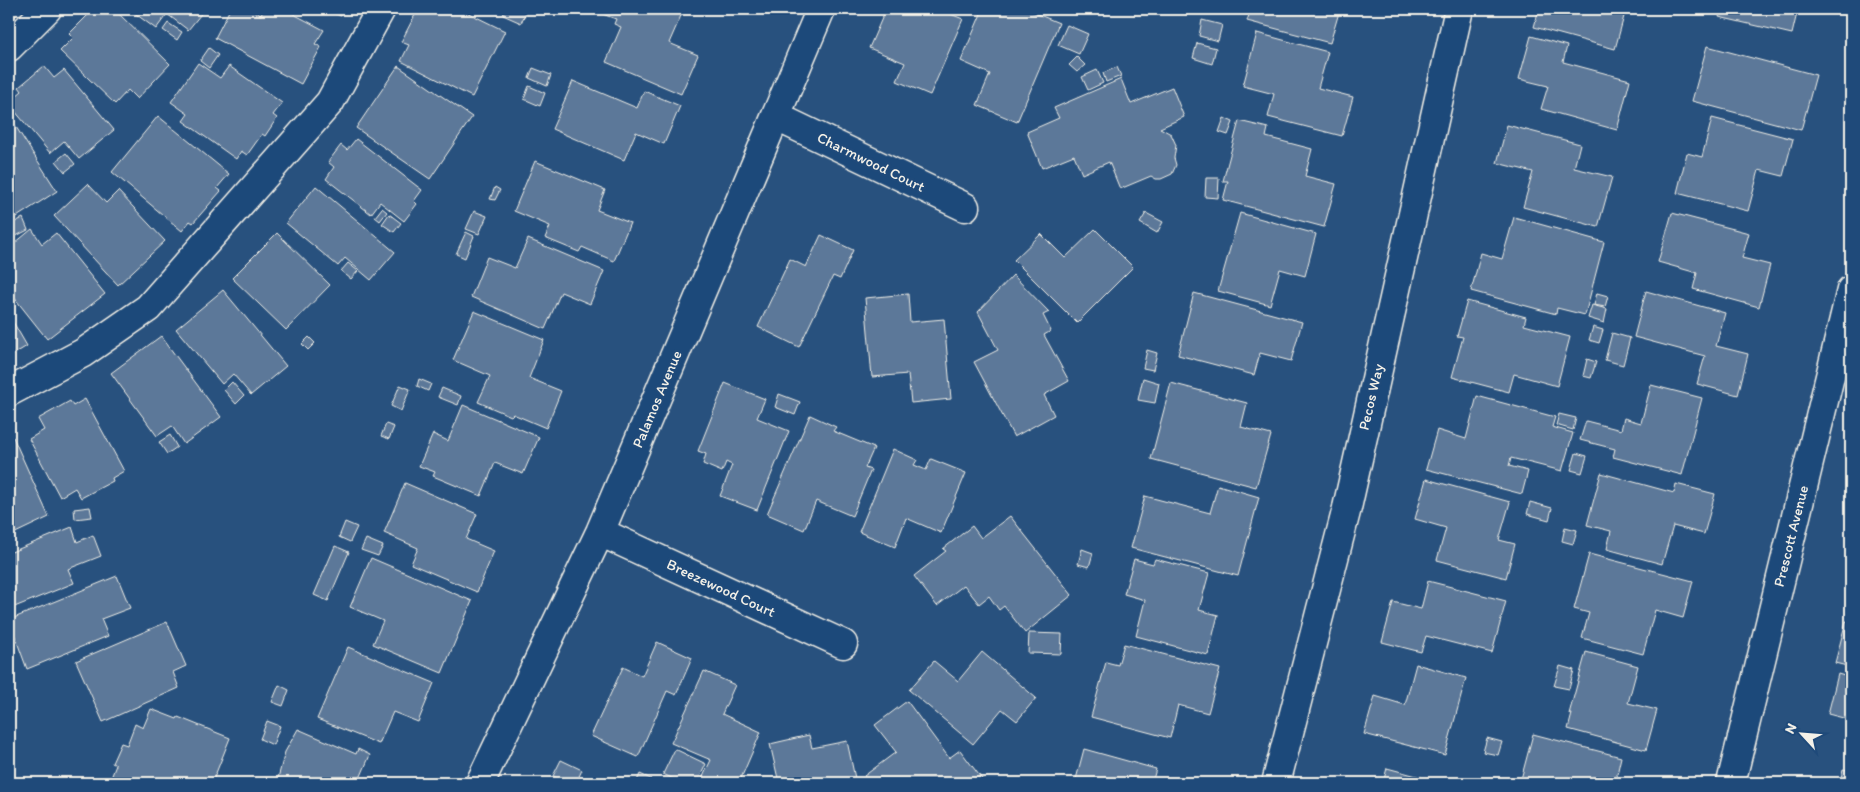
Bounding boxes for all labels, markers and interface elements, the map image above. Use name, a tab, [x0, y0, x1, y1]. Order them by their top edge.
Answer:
street label: Charmwood Court	[814, 128, 928, 196]
street label: Palamos Avenue	[628, 347, 686, 451]
street label: Pecos Way	[1355, 362, 1387, 432]
street label: Prescott Avenue	[1770, 483, 1812, 589]
street label: Breezewood Court	[664, 555, 779, 621]
north arrow	[1778, 710, 1828, 760]
text: N	[1781, 721, 1800, 736]

